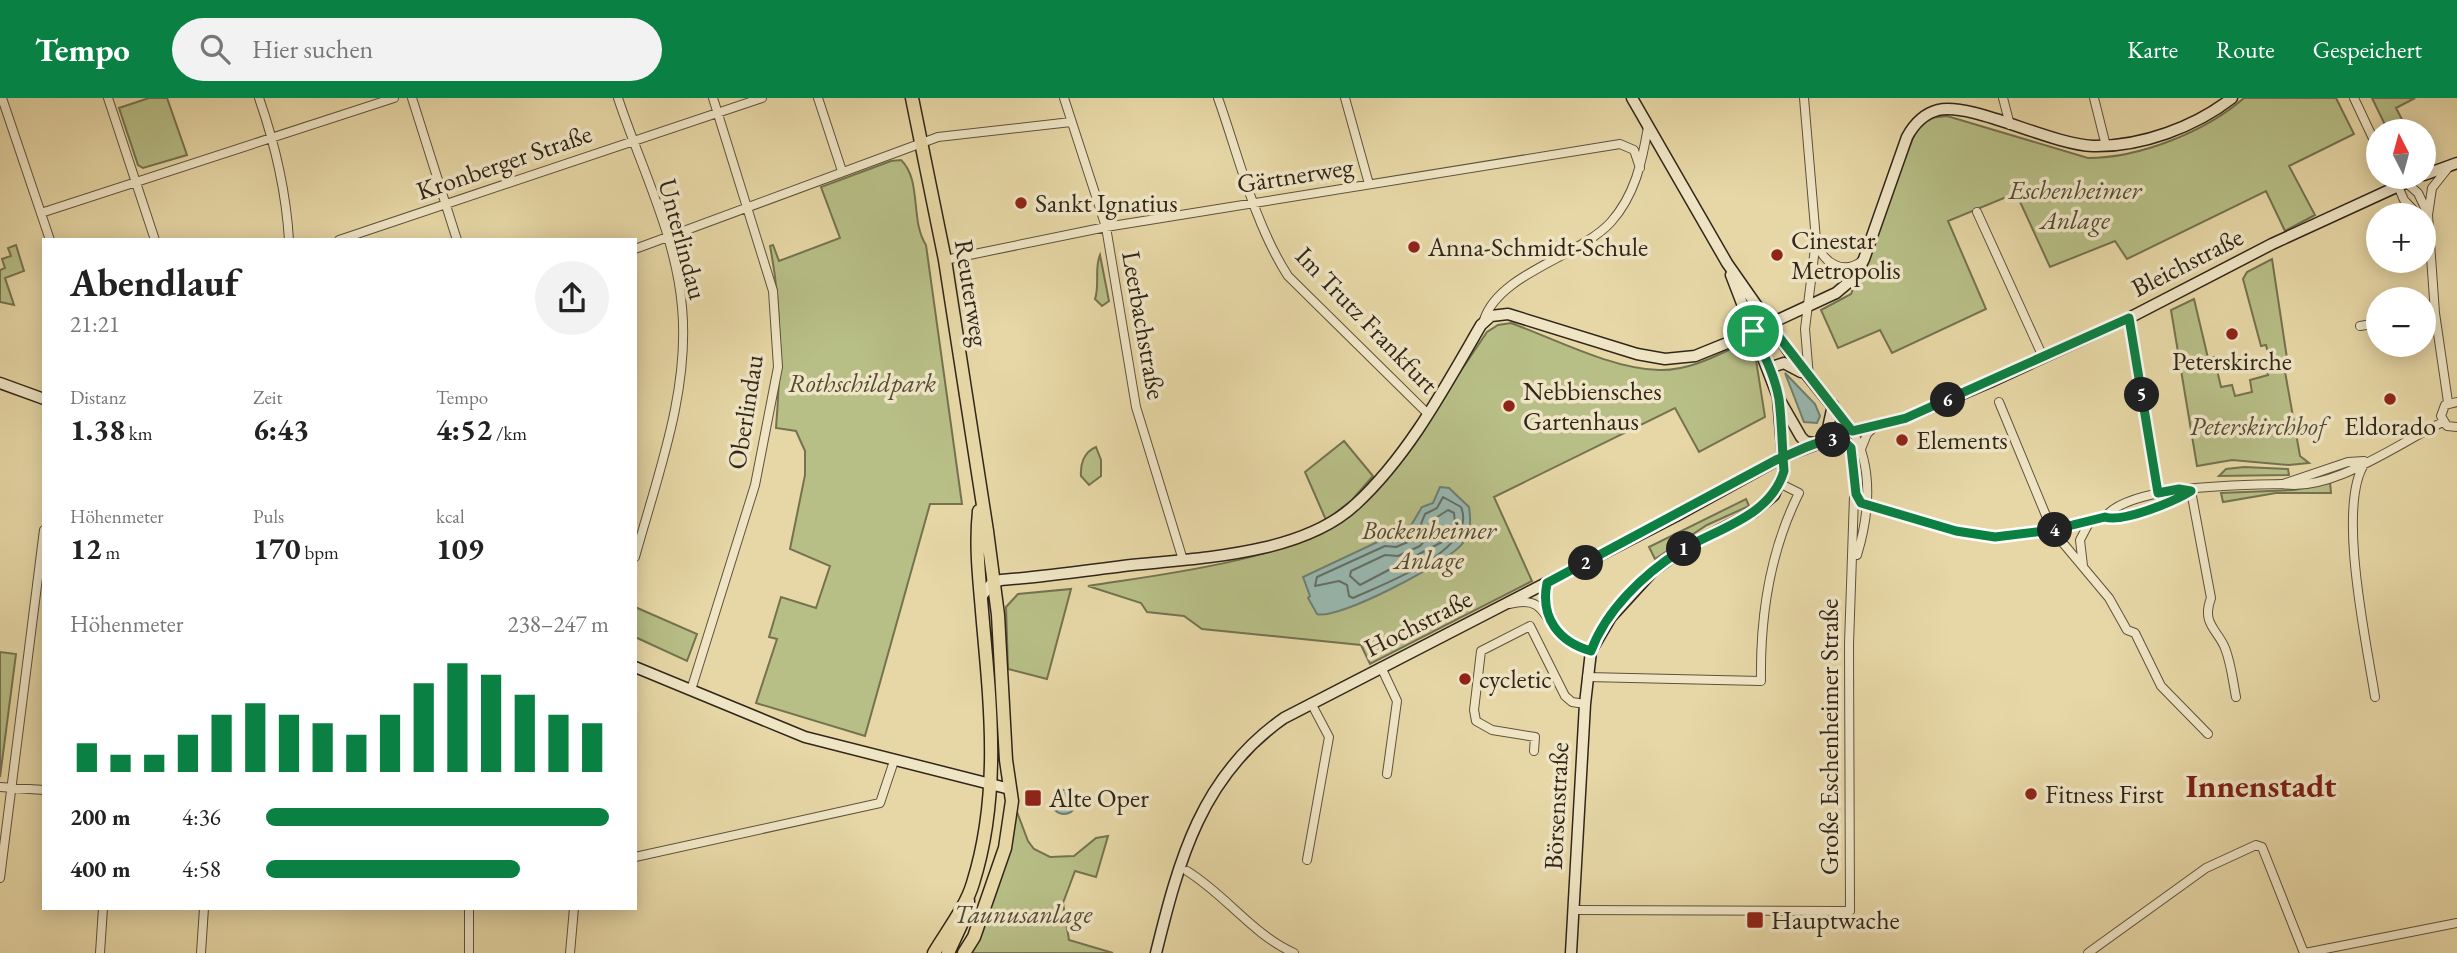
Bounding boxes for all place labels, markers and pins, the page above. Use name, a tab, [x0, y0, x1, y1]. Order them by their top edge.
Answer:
place label: Sankt Ignatius	[1035, 186, 1178, 220]
marker: Sankt Ignatius	[1013, 195, 1029, 211]
place label: Cinestar Metropolis	[1791, 223, 1901, 287]
place label: Anna-Schmidt-Schule	[1427, 230, 1648, 264]
marker: Anna-Schmidt-Schule	[1406, 239, 1422, 255]
marker: Cinestar Metropolis	[1769, 247, 1785, 263]
pin	[1723, 301, 1783, 361]
marker: Peterskirche	[2224, 326, 2240, 342]
place label: Peterskirche	[2172, 344, 2292, 378]
place label: Nebbiensches Gartenhaus	[1523, 374, 1662, 438]
pin: 5	[2124, 378, 2160, 412]
pin: 6	[1930, 382, 1966, 418]
marker: Eldorado	[2382, 391, 2398, 407]
marker: Nebbiensches Gartenhaus	[1501, 398, 1517, 414]
place label: Eldorado	[2344, 409, 2436, 443]
pin: 3	[1815, 422, 1850, 458]
place label: Elements	[1916, 423, 2008, 457]
marker: Elements	[1894, 432, 1910, 448]
pin: 4	[2038, 512, 2072, 548]
pin: 1	[1666, 532, 1702, 566]
pin: 2	[1568, 546, 1604, 580]
place label: cycletic	[1479, 662, 1552, 696]
marker: cycletic	[1457, 671, 1473, 687]
place label: Fitness First	[2045, 777, 2164, 811]
place label: Alte Oper	[1048, 781, 1149, 815]
marker: Fitness First	[2023, 786, 2039, 802]
marker: Alte Oper	[1023, 788, 1043, 808]
place label: Hauptwache	[1771, 903, 1900, 937]
marker: Hauptwache	[1745, 910, 1765, 930]

